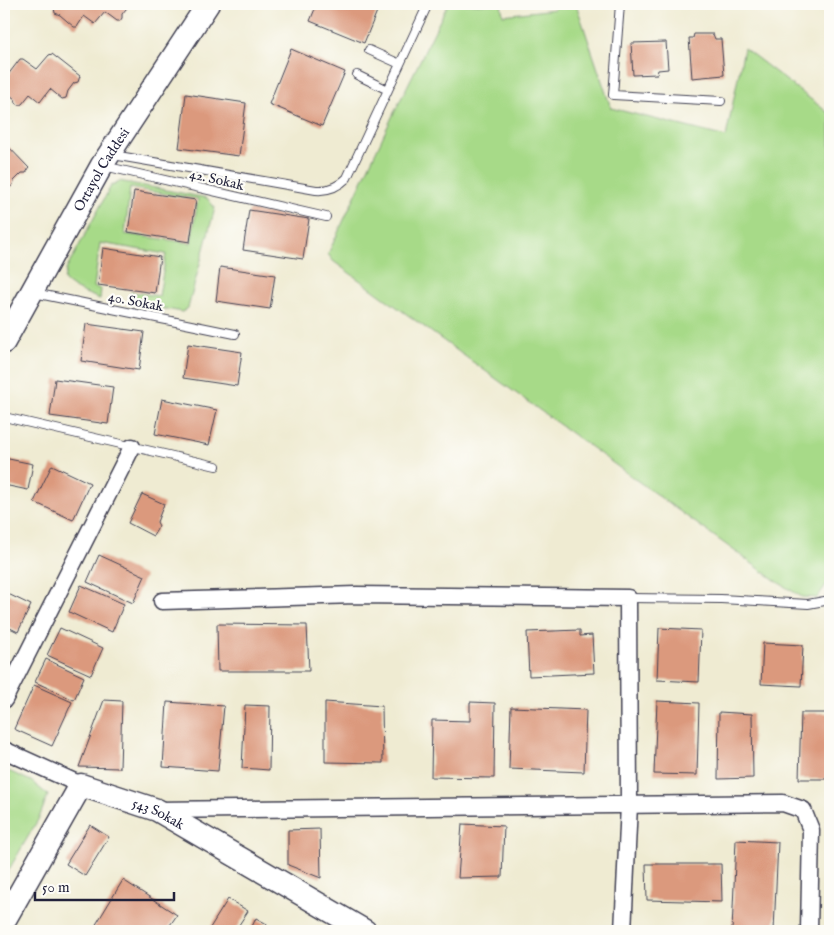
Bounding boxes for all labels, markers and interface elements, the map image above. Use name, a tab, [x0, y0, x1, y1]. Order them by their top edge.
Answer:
street label: Ortayol Caddesi	[70, 124, 134, 215]
street label: 42. Sokak	[188, 165, 246, 195]
street label: 40. Sokak	[107, 288, 165, 316]
street label: 543 Sokak	[130, 795, 188, 834]
scale bar	[35, 870, 174, 902]
text: 50 m	[42, 878, 70, 897]

